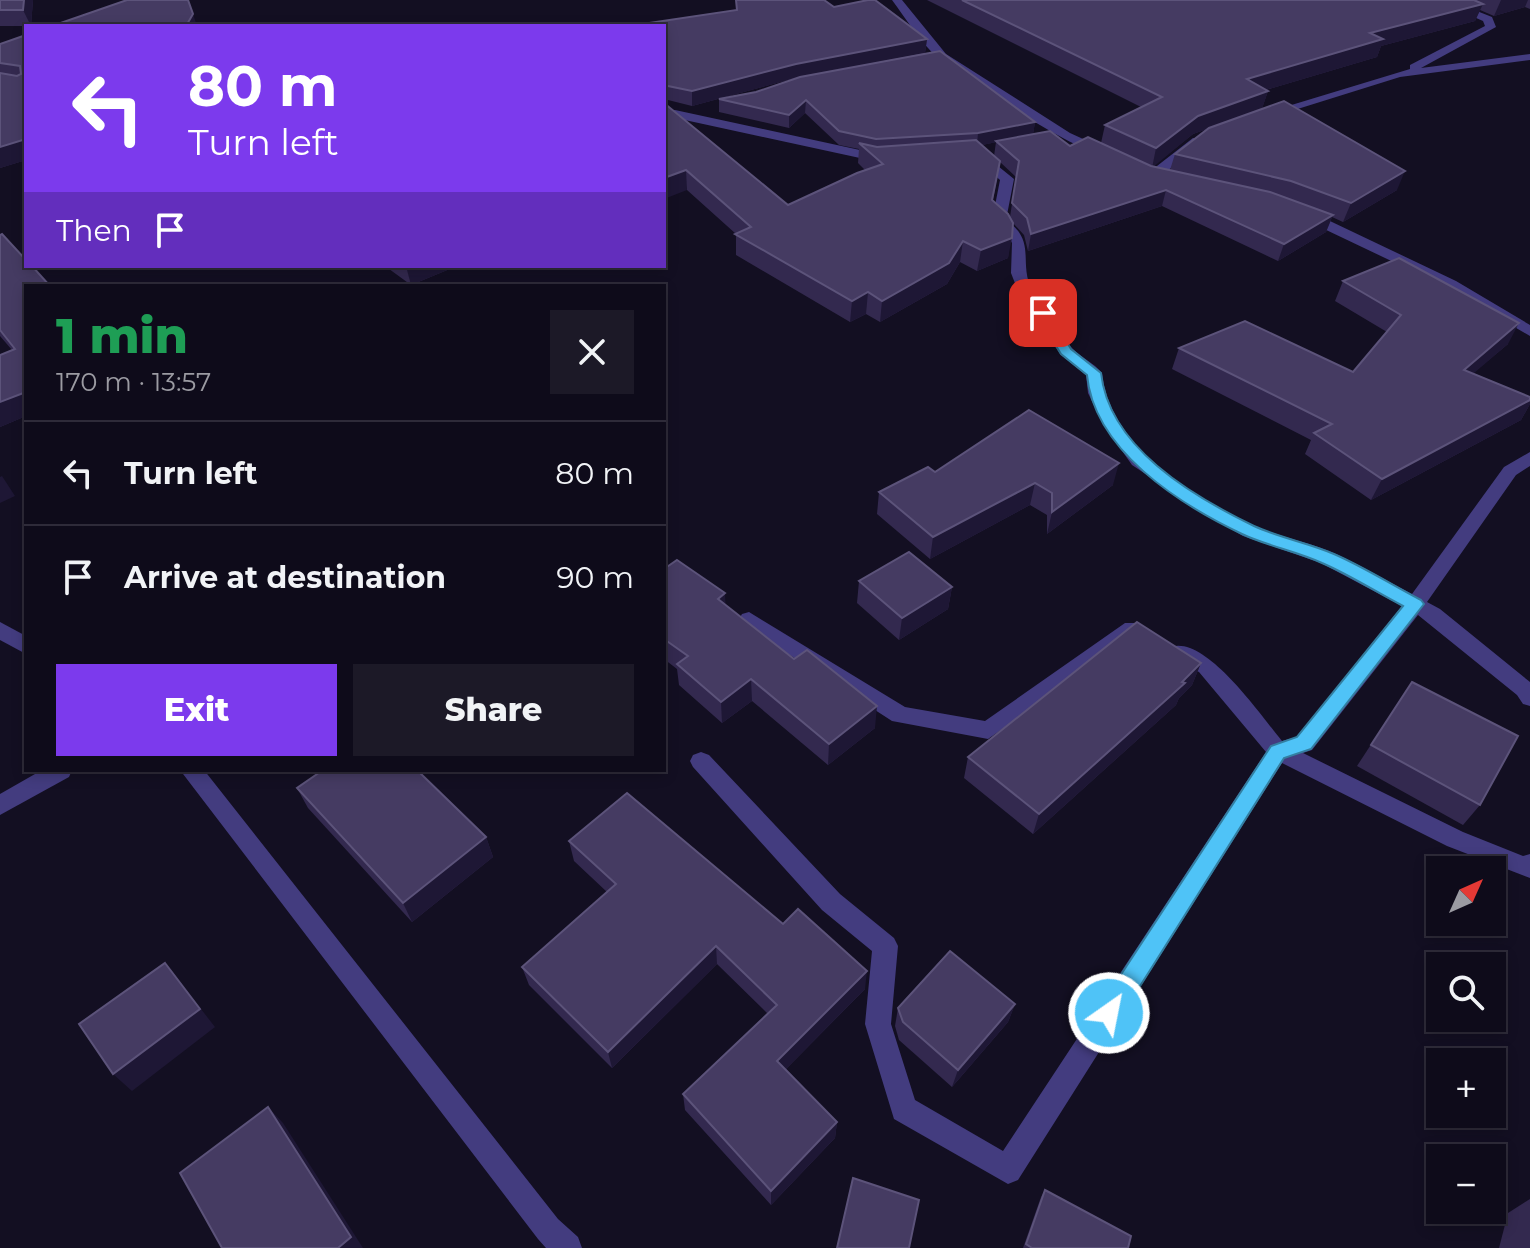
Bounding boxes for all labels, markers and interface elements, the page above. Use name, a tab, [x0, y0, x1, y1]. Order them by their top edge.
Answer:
text: 80 m	[188, 52, 338, 120]
icon: left	[56, 56, 160, 160]
text: Turn left	[188, 120, 339, 164]
icon: arrive	[148, 208, 192, 252]
text: Then	[56, 212, 132, 249]
pin	[1009, 279, 1077, 347]
icon: arrive	[1021, 291, 1065, 335]
text: 1 min	[56, 307, 188, 365]
button: close	[550, 310, 634, 394]
text: 170 m · 13:57	[56, 366, 211, 398]
icon: left	[56, 451, 100, 495]
text: Turn left	[124, 455, 257, 492]
text: 80 m	[555, 455, 634, 492]
icon: arrive	[56, 555, 100, 599]
text: Arrive at destination	[124, 559, 446, 596]
text: 90 m	[556, 559, 634, 596]
button: Exit	[56, 664, 337, 756]
button: Share	[353, 664, 634, 756]
north arrow	[1426, 856, 1506, 936]
map controls	[1426, 856, 1506, 1224]
button: search	[1426, 952, 1506, 1032]
position arrow	[1067, 971, 1151, 1055]
button: +	[1426, 1048, 1506, 1128]
button: −	[1426, 1144, 1506, 1224]

